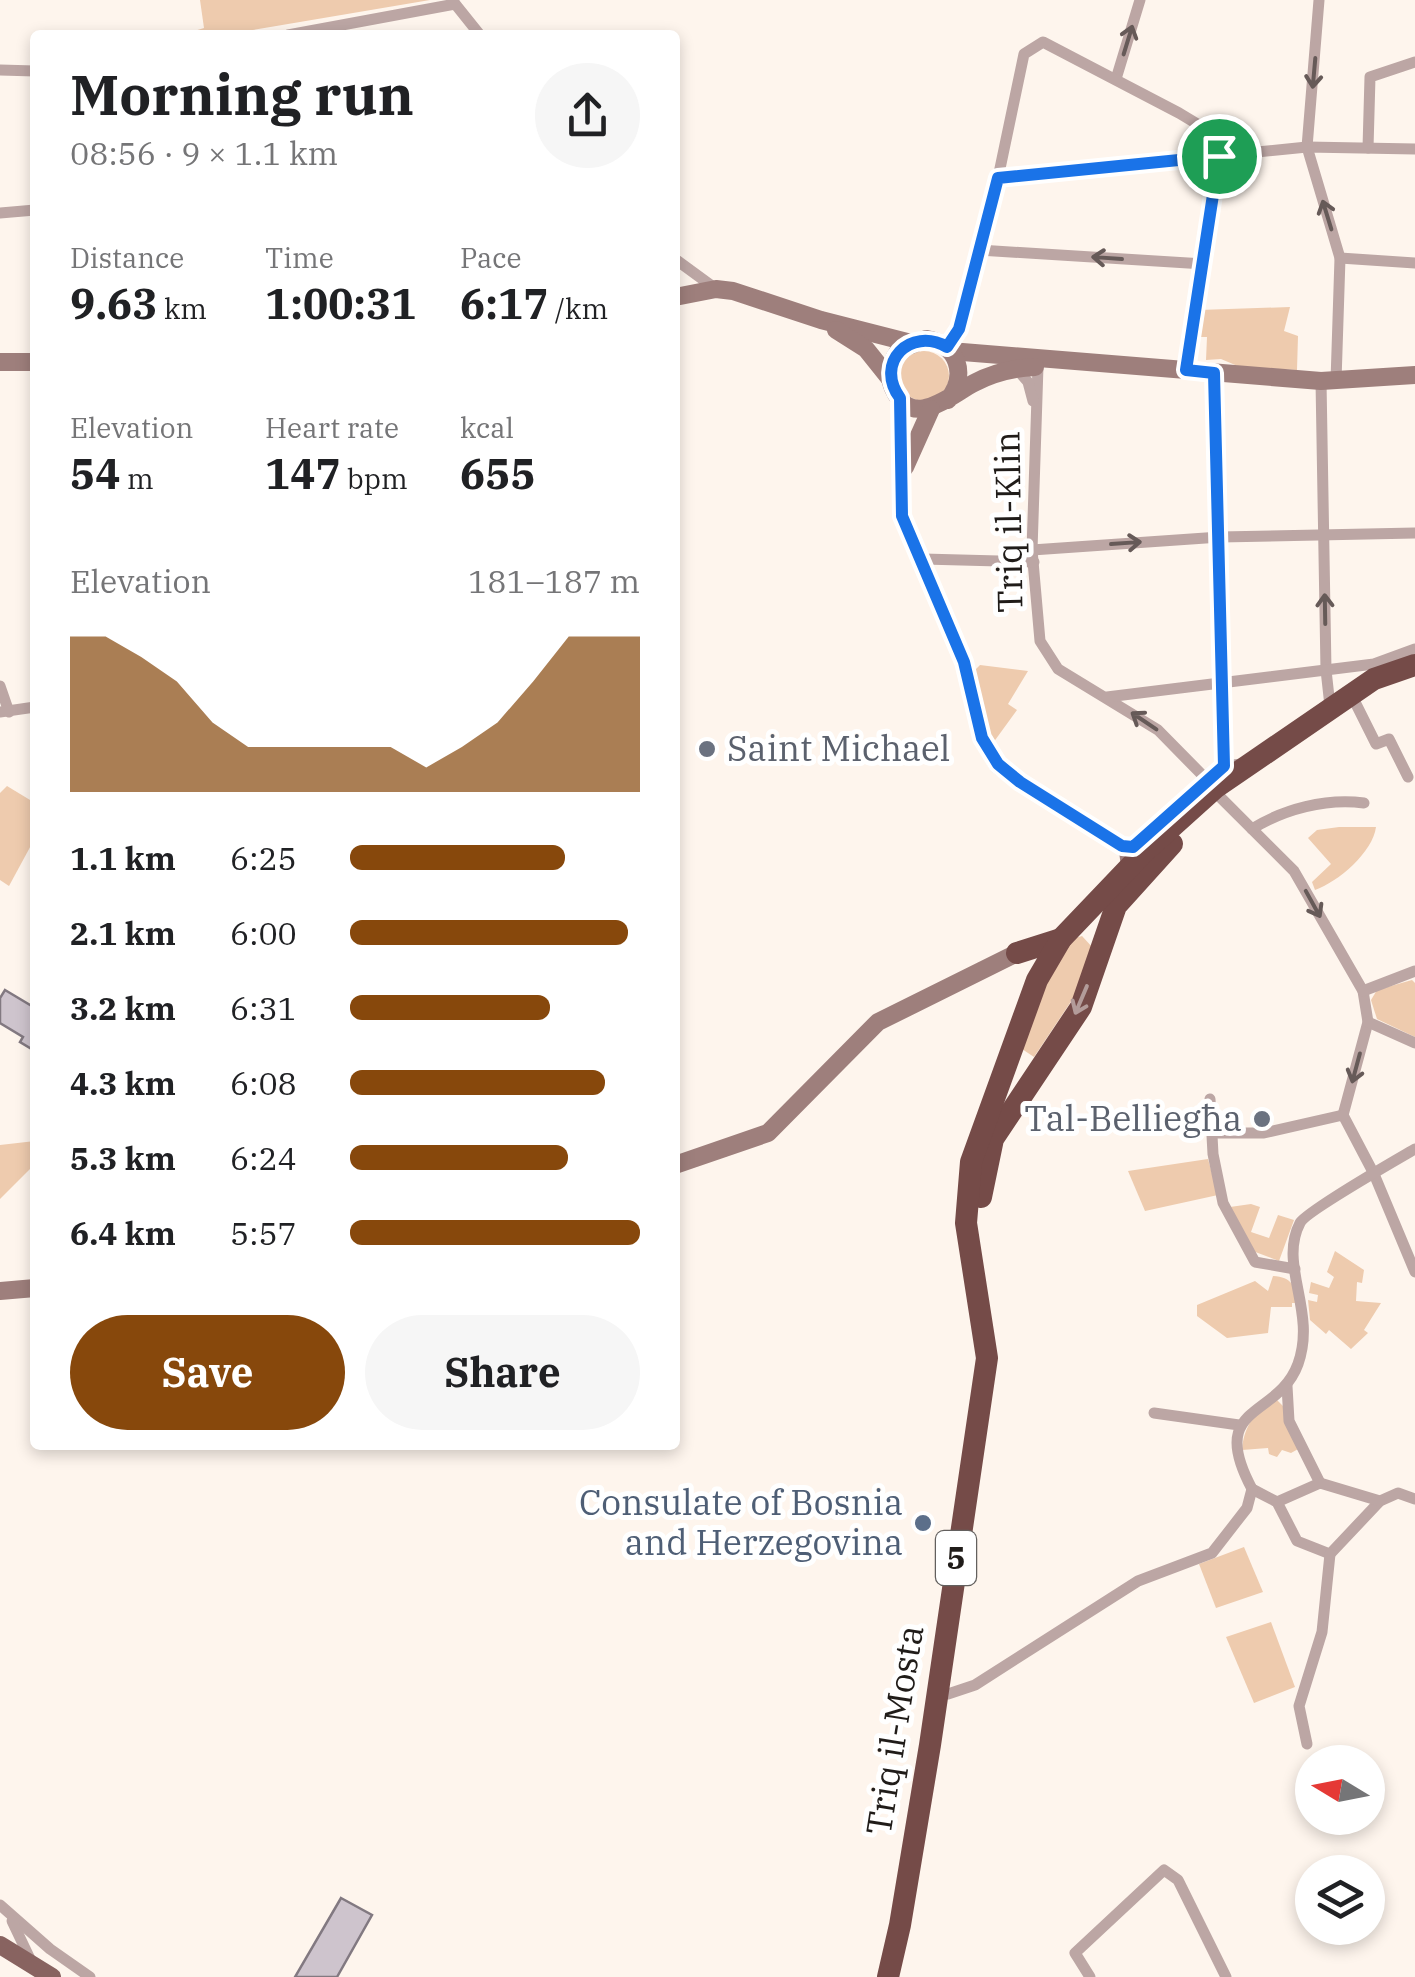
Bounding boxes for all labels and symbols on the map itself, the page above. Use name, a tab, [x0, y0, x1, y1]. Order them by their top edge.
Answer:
one-way arrow	[1120, 24, 1138, 56]
one-way arrow	[1304, 57, 1323, 89]
pin	[1177, 114, 1262, 199]
one-way arrow	[1317, 200, 1335, 231]
one-way arrow	[1091, 248, 1123, 267]
street label: Triq il-Klin	[983, 431, 1033, 613]
one-way arrow	[1110, 534, 1142, 553]
one-way arrow	[1316, 594, 1334, 626]
one-way arrow	[1131, 711, 1158, 731]
place label: Saint Michael	[727, 725, 950, 771]
marker: Saint Michael	[696, 738, 718, 760]
one-way arrow	[1303, 889, 1323, 919]
one-way arrow	[1071, 984, 1089, 1015]
one-way arrow	[1345, 1052, 1364, 1083]
place label: Tal-Belliegħa	[1024, 1095, 1242, 1141]
marker: Tal-Belliegħa	[1251, 1108, 1273, 1130]
place label: Consulate of Bosnia and Herzegovina	[579, 1479, 903, 1565]
marker: Consulate of Bosnia and Herzegovina	[912, 1512, 934, 1534]
road number: 5	[936, 1531, 976, 1585]
street label: Triq il-Mosta	[855, 1622, 933, 1838]
north arrow	[1295, 1745, 1385, 1835]

